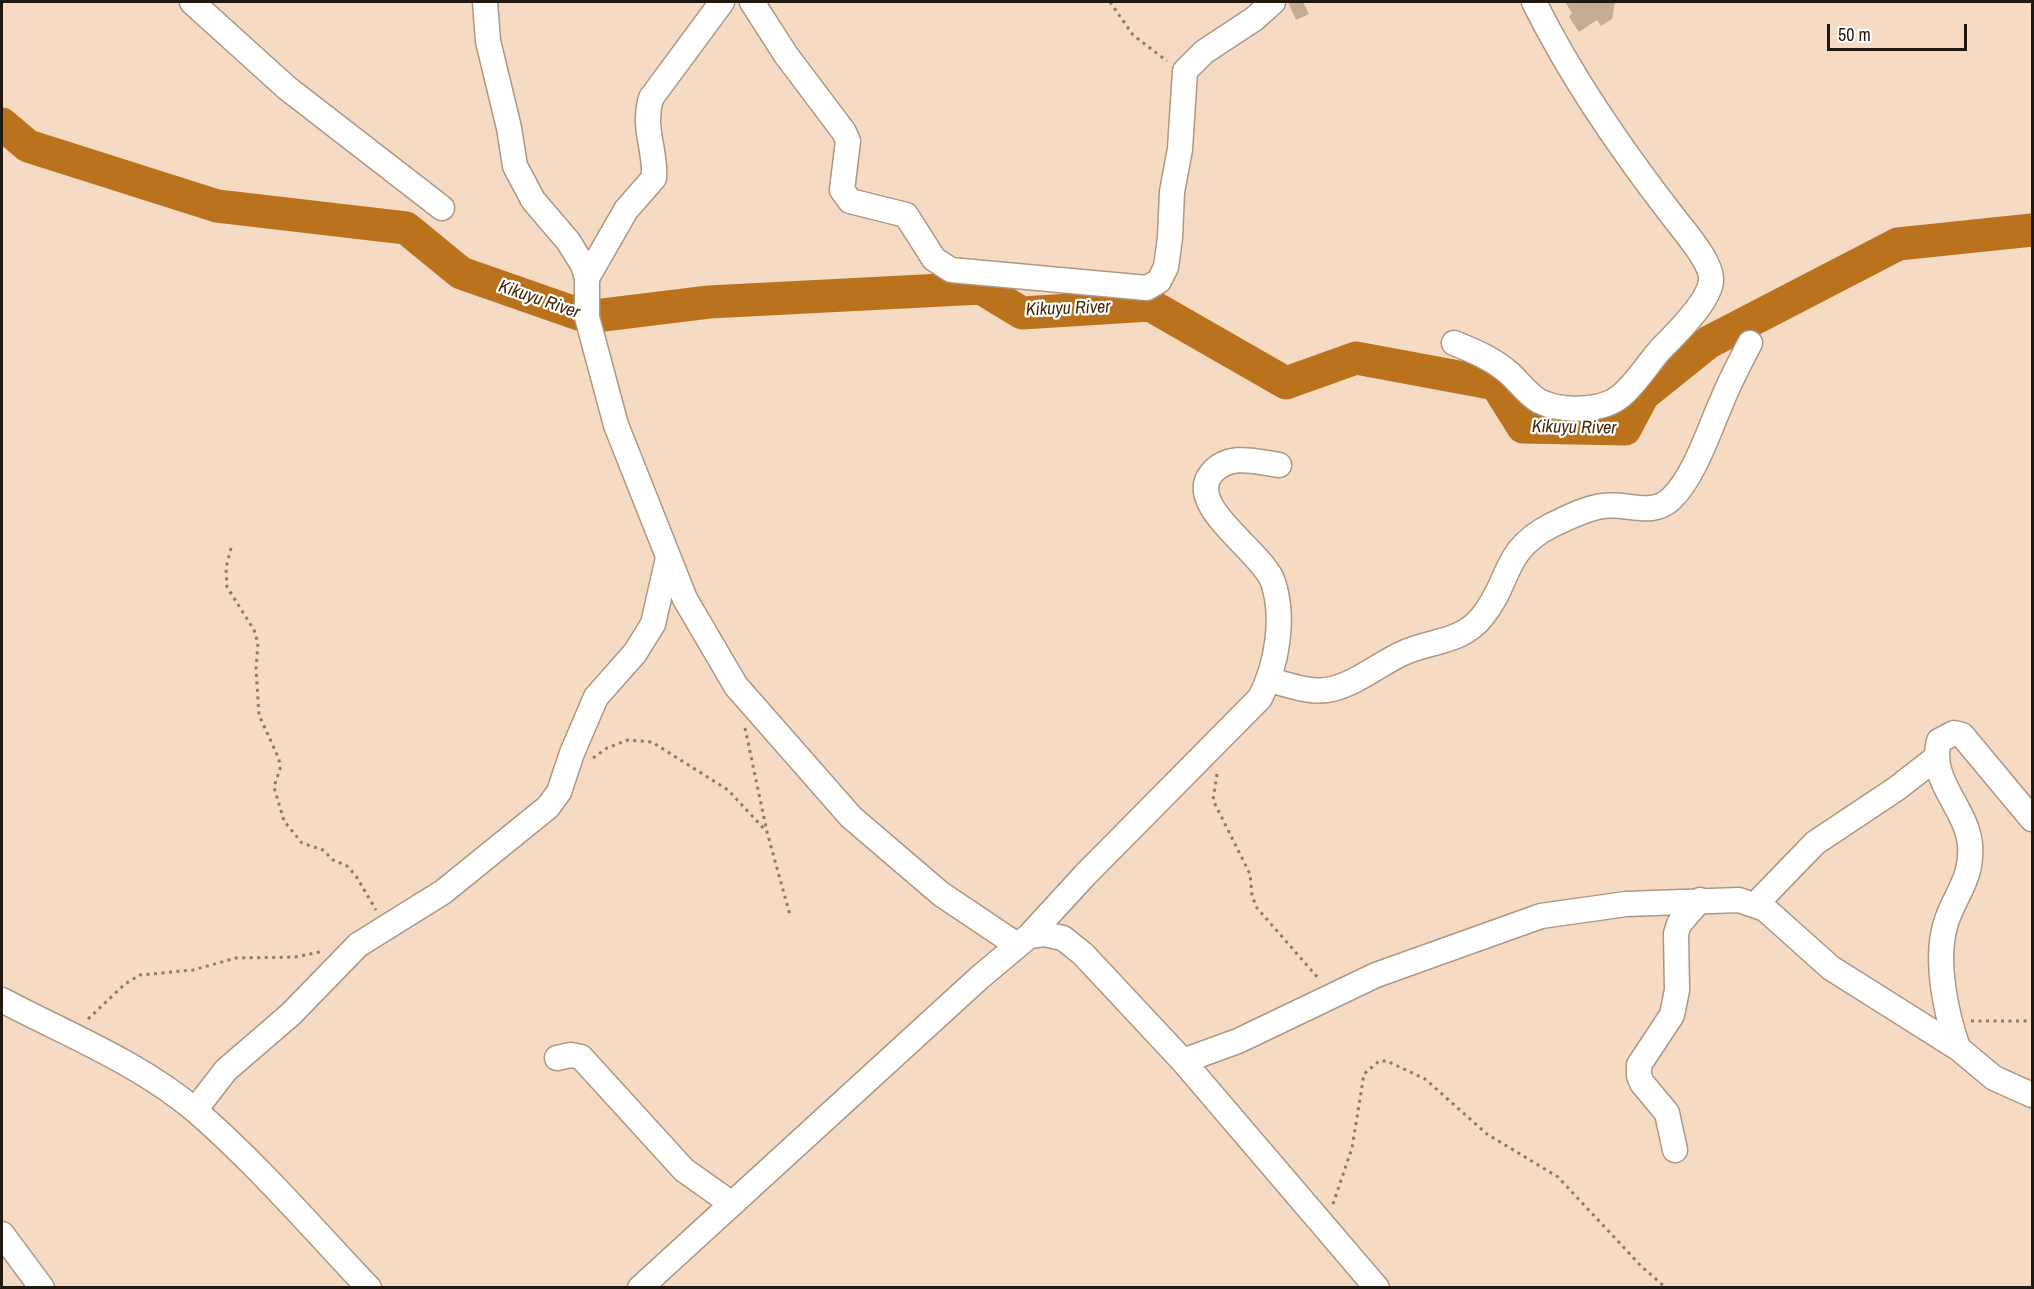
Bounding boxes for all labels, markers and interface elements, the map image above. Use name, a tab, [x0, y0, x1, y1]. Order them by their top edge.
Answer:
scale bar	[1830, 12, 1970, 50]
text: 50 m	[1838, 22, 1871, 47]
water label: Kikuyu River	[496, 276, 582, 324]
water label: Kikuyu River	[1025, 297, 1111, 321]
water label: Kikuyu River	[1532, 416, 1616, 440]

